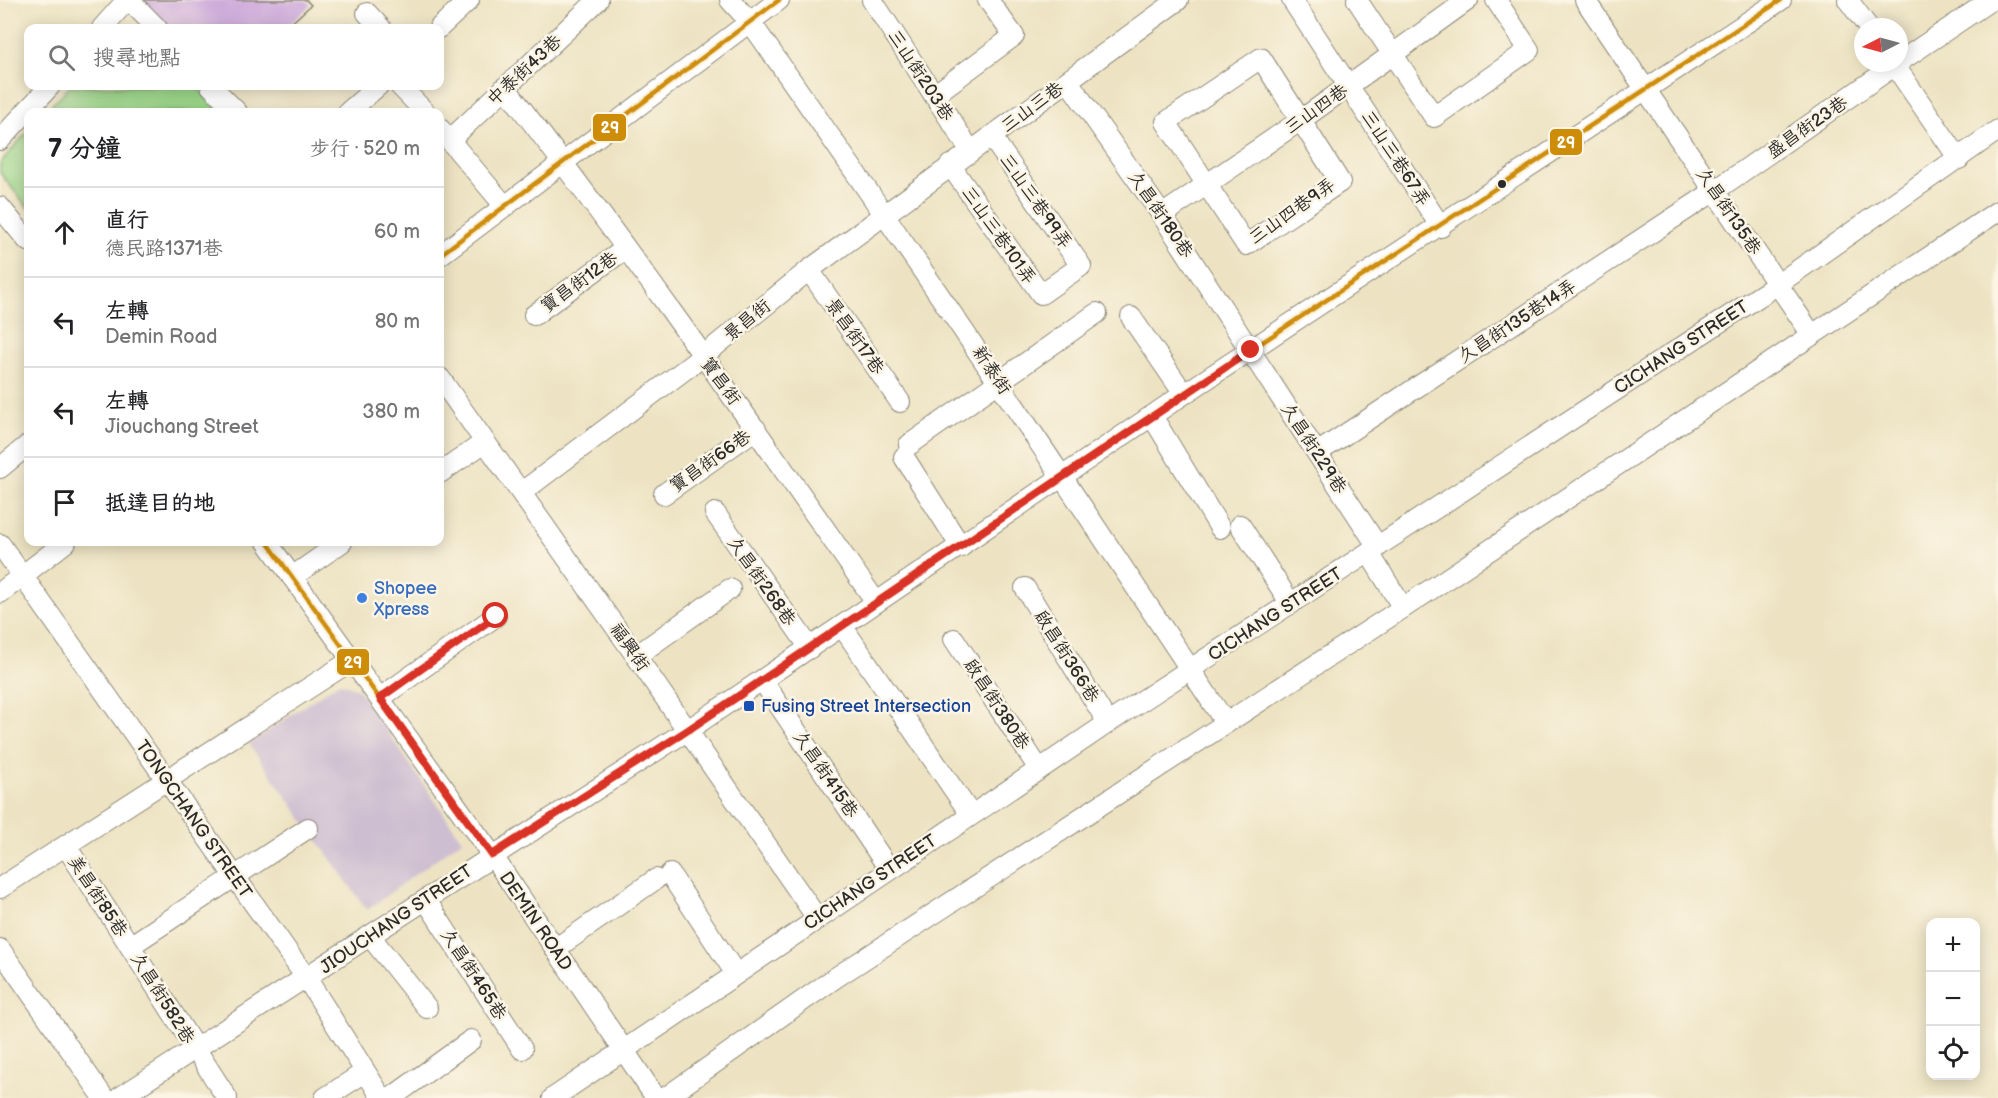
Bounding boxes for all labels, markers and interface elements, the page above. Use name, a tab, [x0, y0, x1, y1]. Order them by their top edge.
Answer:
north arrow	[1854, 18, 1908, 72]
search box	[24, 24, 444, 90]
street label: 三山街203巷	[883, 26, 958, 125]
street label: 中泰街43巷	[483, 31, 566, 110]
icon: search	[45, 41, 78, 74]
text: 搜尋地點	[93, 45, 181, 72]
street label: 三山三巷	[997, 78, 1068, 137]
street label: 三山四巷	[1281, 80, 1352, 139]
street label: 盛昌街23巷	[1763, 92, 1852, 163]
street label: 三山三巷67弄	[1357, 106, 1434, 210]
line badge: 29	[592, 113, 627, 142]
text: 29	[601, 119, 619, 138]
line badge: 29	[1549, 128, 1583, 156]
text: 7 分鐘	[48, 134, 121, 165]
text: 29	[1557, 134, 1575, 153]
text: 步行 · 520 m	[310, 137, 420, 161]
street label: 三山三巷99弄	[995, 150, 1076, 253]
street label: 久昌街135巷	[1692, 164, 1765, 259]
street label: 久昌街180巷	[1124, 167, 1197, 262]
street label: 三山四巷9弄	[1245, 174, 1339, 249]
unlabelled marker	[1496, 178, 1508, 190]
street label: 三山三巷101弄	[957, 182, 1040, 288]
text: 直行	[105, 207, 149, 234]
icon: ahead	[48, 216, 81, 249]
text: 60 m	[374, 220, 420, 244]
text: 德民路1371巷	[105, 237, 223, 261]
street label: 寶昌街12巷	[537, 248, 622, 317]
street label: 久昌街135巷14弄	[1454, 275, 1580, 367]
street label: 景昌街17巷	[821, 294, 888, 378]
street label: 景昌街	[720, 295, 775, 346]
street label: CICHANG STREET	[1610, 296, 1752, 399]
text: 左轉	[105, 298, 149, 325]
icon: left	[48, 306, 81, 339]
text: 80 m	[375, 310, 420, 334]
text: Demin Road	[105, 325, 217, 349]
route end	[1237, 336, 1263, 362]
street label: 新泰街	[968, 342, 1015, 399]
street label: 寶昌街	[696, 353, 745, 409]
text: 左轉	[105, 388, 149, 415]
icon: left	[48, 396, 81, 429]
street label: 久昌街229巷	[1277, 399, 1351, 497]
text: 380 m	[362, 400, 420, 424]
text: Jiouchang Street	[105, 415, 259, 439]
street label: 寶昌街66巷	[666, 426, 755, 497]
icon: arrive	[48, 486, 81, 519]
text: 抵達目的地	[105, 490, 215, 517]
street label: 久昌街268巷	[723, 533, 800, 630]
street label: CICHANG STREET	[1204, 563, 1346, 666]
place label: Shopee Xpress	[373, 578, 437, 620]
marker: Shopee Xpress	[355, 591, 369, 605]
route start	[482, 602, 508, 628]
street label: 啟昌街366巷	[1030, 606, 1103, 706]
street label: 福興街	[606, 619, 654, 675]
line badge: 29	[336, 648, 370, 676]
text: 29	[344, 654, 362, 673]
street label: 啟昌街380巷	[959, 655, 1034, 754]
place label: Fusing Street Intersection	[761, 696, 971, 717]
marker: Fusing Street Intersection	[742, 699, 756, 713]
street label: 久昌街415巷	[789, 727, 862, 822]
street label: TONGCHANG STREET	[131, 736, 256, 902]
street label: CICHANG STREET	[800, 830, 941, 935]
street label: 美昌街85巷	[63, 852, 132, 941]
street label: JIOUCHANG STREET	[316, 860, 477, 978]
street label: DEMIN ROAD	[495, 868, 576, 975]
map controls	[1926, 918, 1980, 1080]
button: +	[1926, 918, 1980, 972]
street label: 久昌街465巷	[436, 925, 511, 1024]
street label: 久昌街582巷	[126, 949, 199, 1048]
button: −	[1926, 972, 1980, 1026]
button: locate	[1926, 1026, 1980, 1080]

